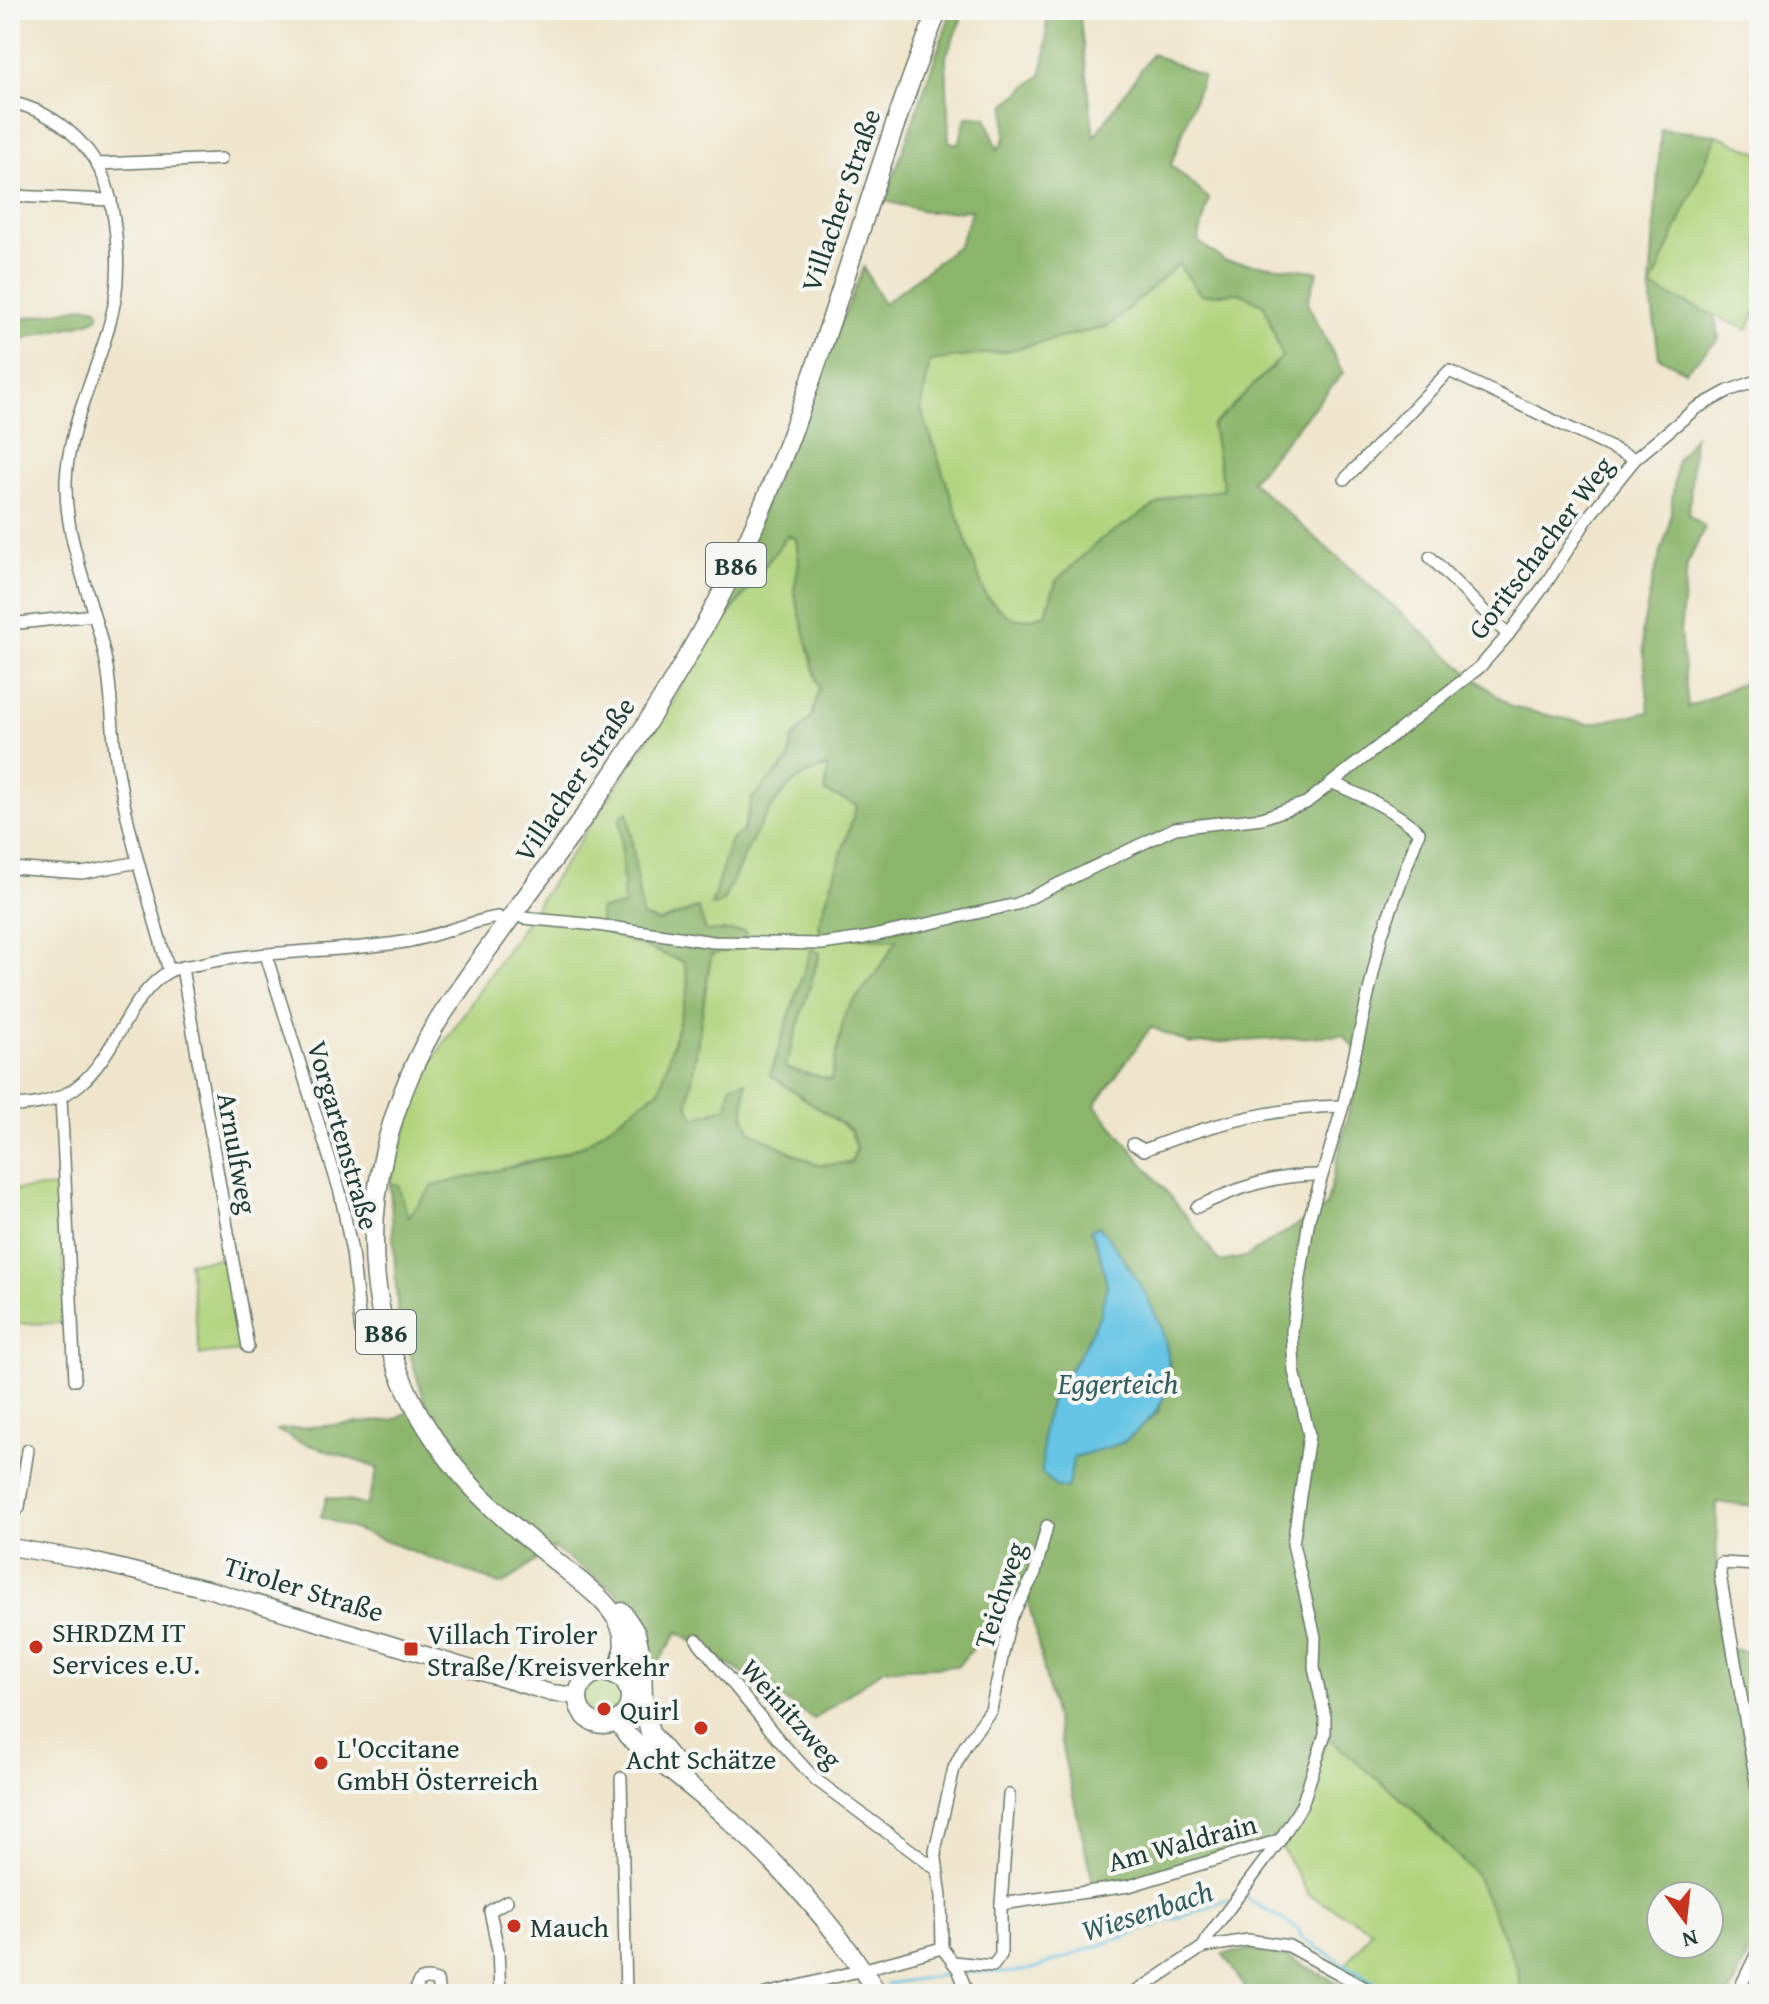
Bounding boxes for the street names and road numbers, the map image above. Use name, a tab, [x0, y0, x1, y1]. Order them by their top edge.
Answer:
street label: Villacher Straße	[789, 103, 891, 297]
street label: Goritschacher Weg	[1457, 447, 1623, 647]
road number: B86	[706, 543, 766, 587]
street label: Villacher Straße	[504, 688, 644, 870]
street label: Vorgartenstraße	[297, 1036, 391, 1234]
street label: Arnulfweg	[207, 1089, 269, 1217]
road number: B86	[356, 1310, 416, 1354]
street label: Teichweg	[963, 1536, 1035, 1654]
street label: Tiroler Straße	[219, 1544, 389, 1632]
street label: Weinitzweg	[731, 1649, 853, 1777]
street label: Am Waldrain	[1103, 1802, 1261, 1882]

